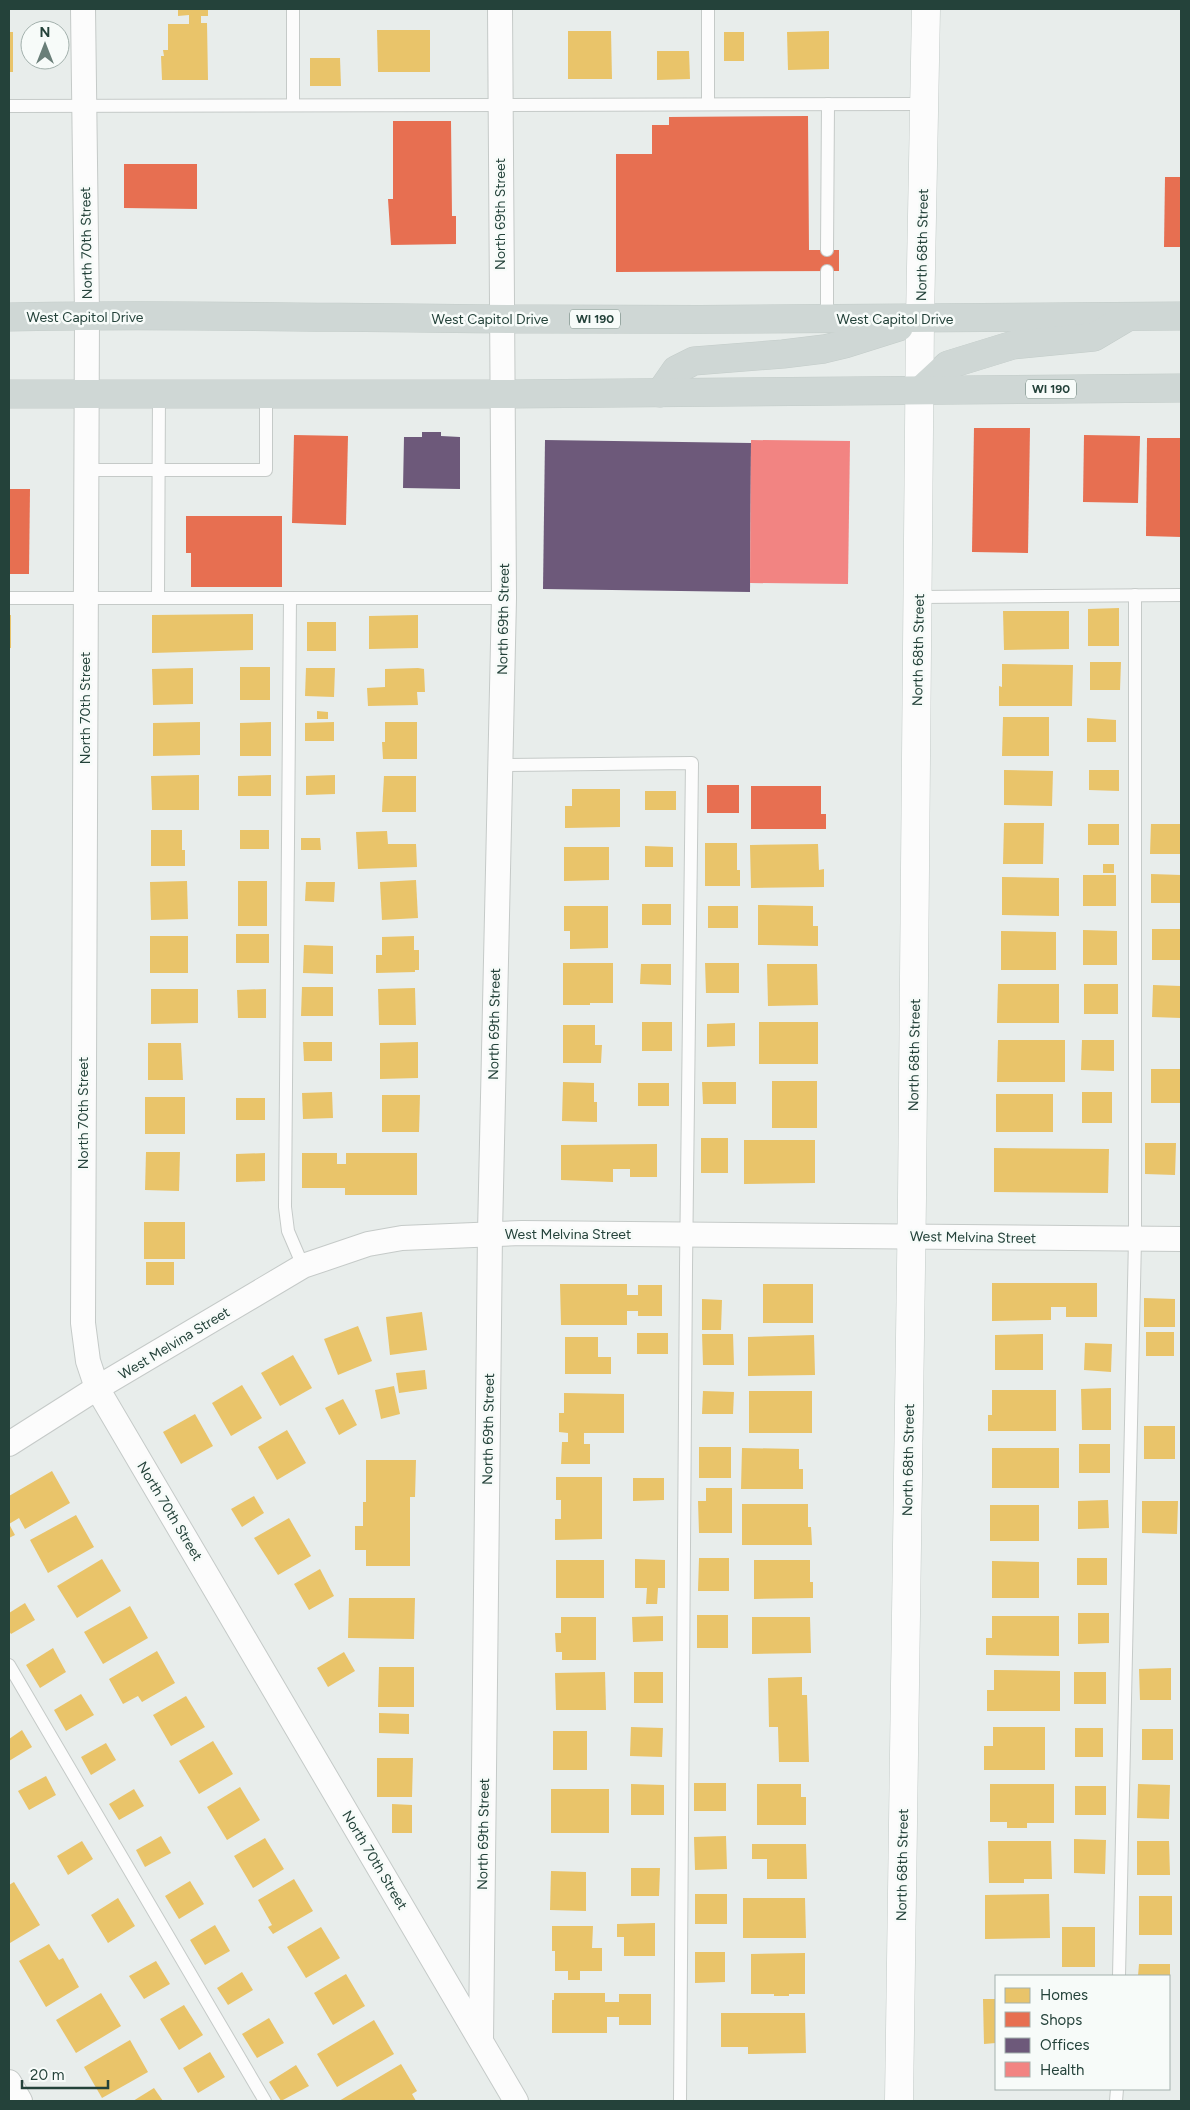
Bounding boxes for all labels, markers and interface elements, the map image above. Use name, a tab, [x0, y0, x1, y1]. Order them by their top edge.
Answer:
north arrow	[20, 20, 70, 70]
text: N	[40, 24, 50, 41]
street label: North 69th Street	[492, 158, 509, 270]
street label: North 70th Street	[77, 187, 96, 299]
street label: North 68th Street	[913, 189, 932, 301]
street label: West Capitol Drive	[27, 309, 144, 326]
road number: WI 190	[570, 310, 620, 328]
street label: West Capitol Drive	[432, 311, 549, 328]
street label: West Capitol Drive	[837, 311, 954, 328]
road number: WI 190	[1026, 379, 1076, 398]
street label: North 69th Street	[494, 563, 513, 675]
street label: North 68th Street	[909, 594, 928, 706]
street label: North 70th Street	[77, 652, 94, 764]
street label: North 69th Street	[485, 968, 504, 1080]
street label: North 68th Street	[905, 999, 924, 1111]
street label: North 70th Street	[75, 1057, 92, 1169]
street label: West Melvina Street	[505, 1226, 631, 1243]
street label: West Melvina Street	[910, 1228, 1036, 1247]
street label: West Melvina Street	[116, 1304, 233, 1383]
street label: North 69th Street	[479, 1373, 498, 1485]
street label: North 68th Street	[899, 1404, 918, 1516]
street label: North 70th Street	[133, 1459, 206, 1564]
street label: North 69th Street	[474, 1778, 493, 1890]
street label: North 70th Street	[338, 1808, 411, 1913]
street label: North 68th Street	[893, 1809, 912, 1921]
legend	[995, 1975, 1170, 2090]
text: Homes	[1040, 1986, 1088, 2004]
text: Shops	[1040, 2011, 1082, 2029]
text: Offices	[1040, 2036, 1090, 2054]
scale bar	[22, 2058, 109, 2090]
text: Health	[1040, 2061, 1084, 2079]
text: 20 m	[30, 2066, 64, 2084]

